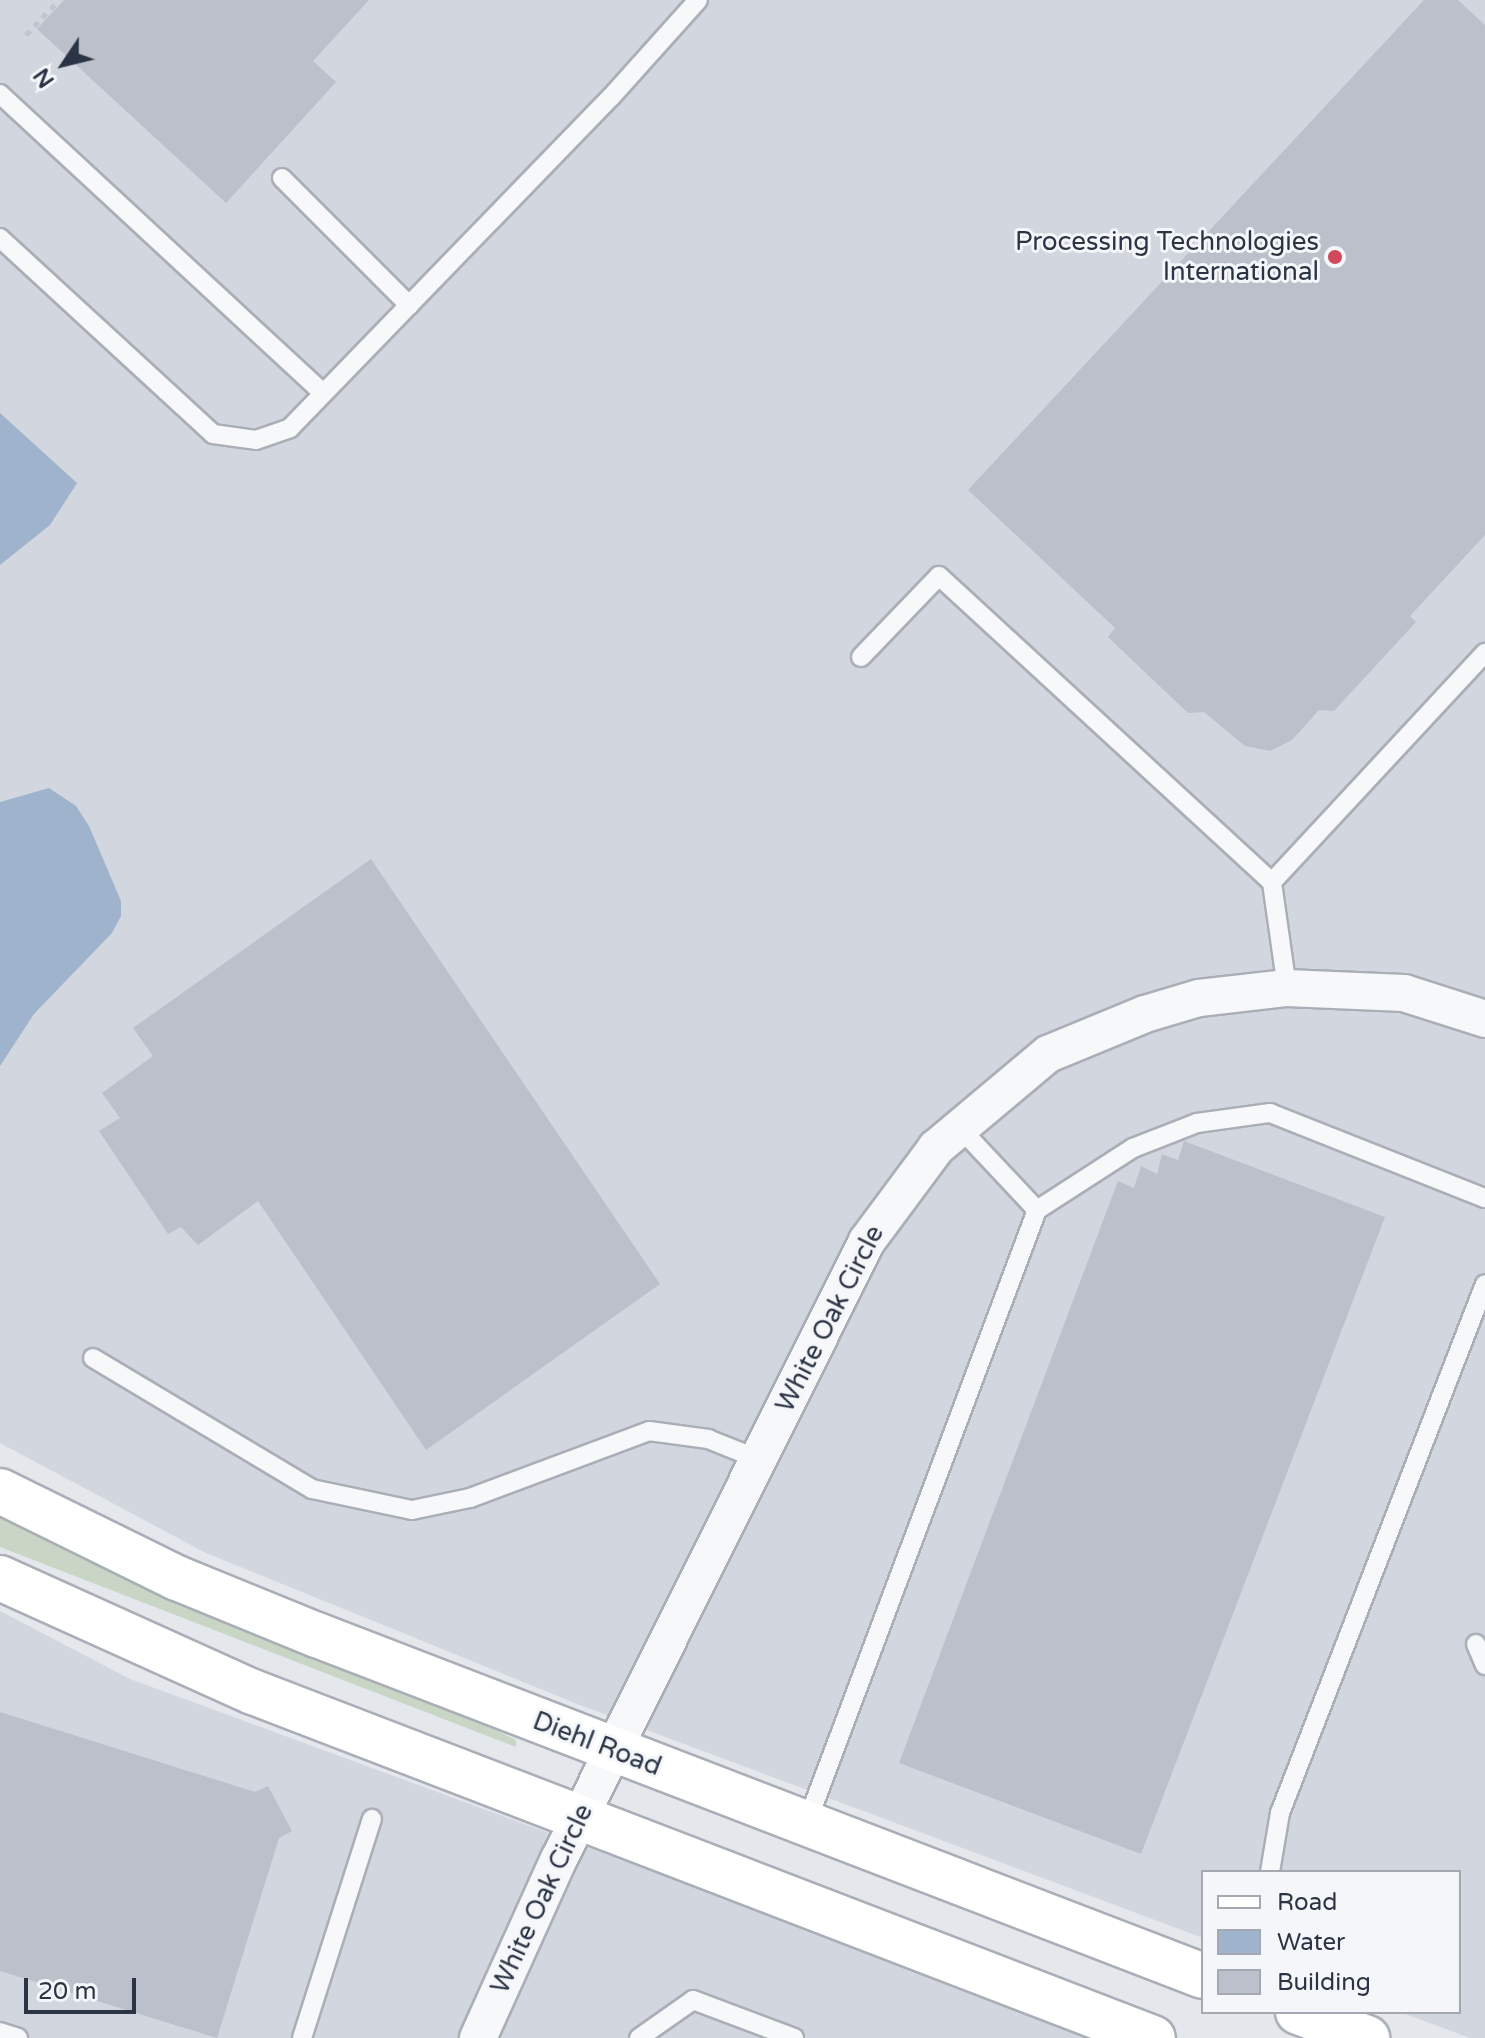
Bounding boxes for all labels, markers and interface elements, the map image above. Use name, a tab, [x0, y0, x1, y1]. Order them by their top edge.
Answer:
north arrow	[24, 24, 104, 104]
text: N	[29, 63, 60, 92]
place label: Processing Technologies International	[1015, 226, 1319, 288]
marker: Processing Technologies International	[1326, 248, 1344, 266]
street label: White Oak Circle	[769, 1220, 891, 1418]
street label: Diehl Road	[528, 1705, 666, 1783]
street label: White Oak Circle	[484, 1799, 600, 1999]
legend	[1201, 1870, 1461, 2014]
text: Road	[1277, 1888, 1337, 1917]
text: Water	[1277, 1928, 1345, 1957]
scale bar	[28, 1962, 140, 2012]
text: Building	[1277, 1968, 1371, 1997]
text: 20 m	[38, 1977, 96, 2006]

